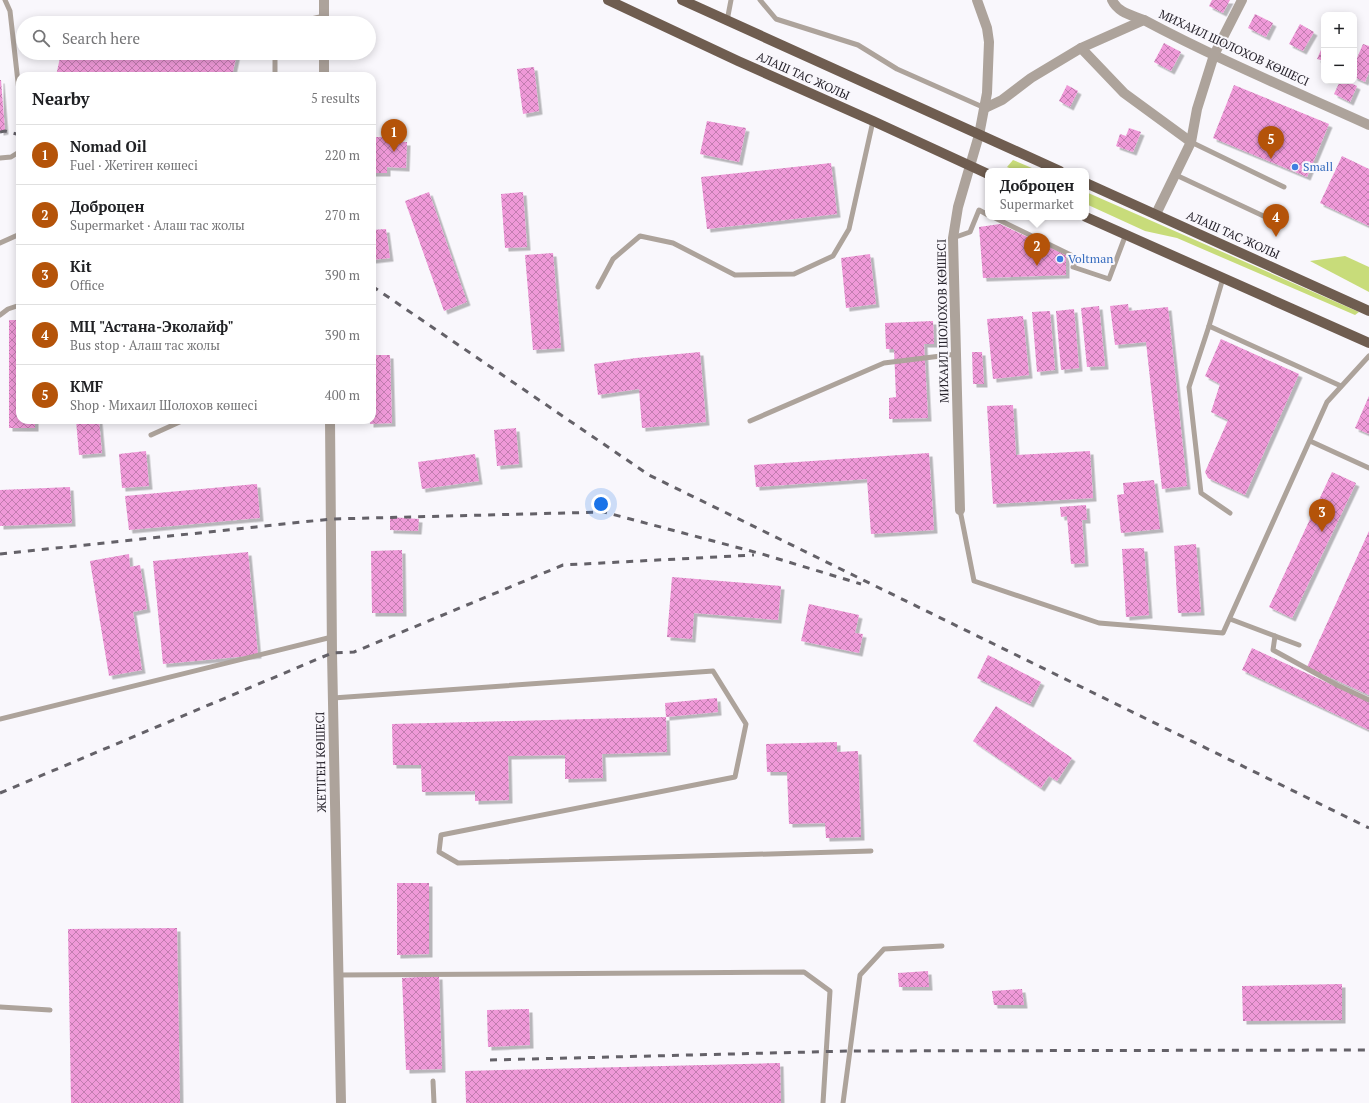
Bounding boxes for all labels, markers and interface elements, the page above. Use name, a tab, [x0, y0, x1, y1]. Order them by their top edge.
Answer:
street label: МИХАИЛ ШОЛОХОВ КӨШЕСІ	[1157, 6, 1312, 89]
map controls	[1321, 12, 1357, 84]
button: +	[1321, 12, 1357, 48]
search box	[16, 16, 376, 60]
icon: search	[30, 27, 52, 49]
text: Search here	[62, 28, 140, 48]
street label: АЛАШ ТАС ЖОЛЫ	[754, 48, 852, 103]
button: −	[1321, 48, 1357, 84]
text: Nearby	[32, 87, 90, 110]
text: 5 results	[311, 89, 360, 107]
pin: 1	[381, 119, 407, 152]
pin: 5	[1258, 126, 1284, 159]
text: Nomad Oil	[70, 136, 147, 156]
text: 1	[41, 146, 49, 164]
text: 220 m	[325, 146, 360, 164]
text: Fuel · Жетіген көшесі	[70, 156, 198, 174]
place label: Small	[1303, 159, 1333, 174]
marker: Small	[1290, 162, 1300, 172]
popup	[985, 168, 1089, 220]
text: Доброцен	[1000, 175, 1074, 195]
text: Supermarket	[1000, 195, 1074, 213]
text: Доброцен	[70, 196, 144, 216]
pin: 4	[1263, 204, 1289, 237]
text: 2	[41, 206, 49, 224]
text: 270 m	[325, 206, 360, 224]
street label: АЛАШ ТАС ЖОЛЫ	[1184, 207, 1282, 262]
text: Supermarket · Алаш тас жолы	[70, 216, 245, 234]
pin: 2	[1024, 233, 1050, 266]
street label: МИХАИЛ ШОЛОХОВ КӨШЕСІ	[934, 239, 951, 403]
place label: Voltman	[1068, 251, 1113, 266]
marker: Voltman	[1055, 254, 1065, 264]
text: Kit	[70, 256, 92, 276]
text: 3	[41, 266, 49, 284]
text: 390 m	[325, 266, 360, 284]
text: Office	[70, 276, 104, 294]
text: МЦ "Астана-Эколайф"	[70, 316, 234, 336]
text: 4	[41, 326, 49, 344]
text: 390 m	[325, 326, 360, 344]
text: Bus stop · Алаш тас жолы	[70, 336, 220, 354]
text: KMF	[70, 376, 103, 396]
text: 5	[41, 386, 49, 404]
text: 400 m	[325, 386, 360, 404]
text: Shop · Михаил Шолохов көшесі	[70, 396, 258, 414]
your location	[591, 494, 611, 514]
pin: 3	[1309, 499, 1335, 532]
street label: ЖЕТІГЕН КӨШЕСІ	[312, 711, 329, 813]

